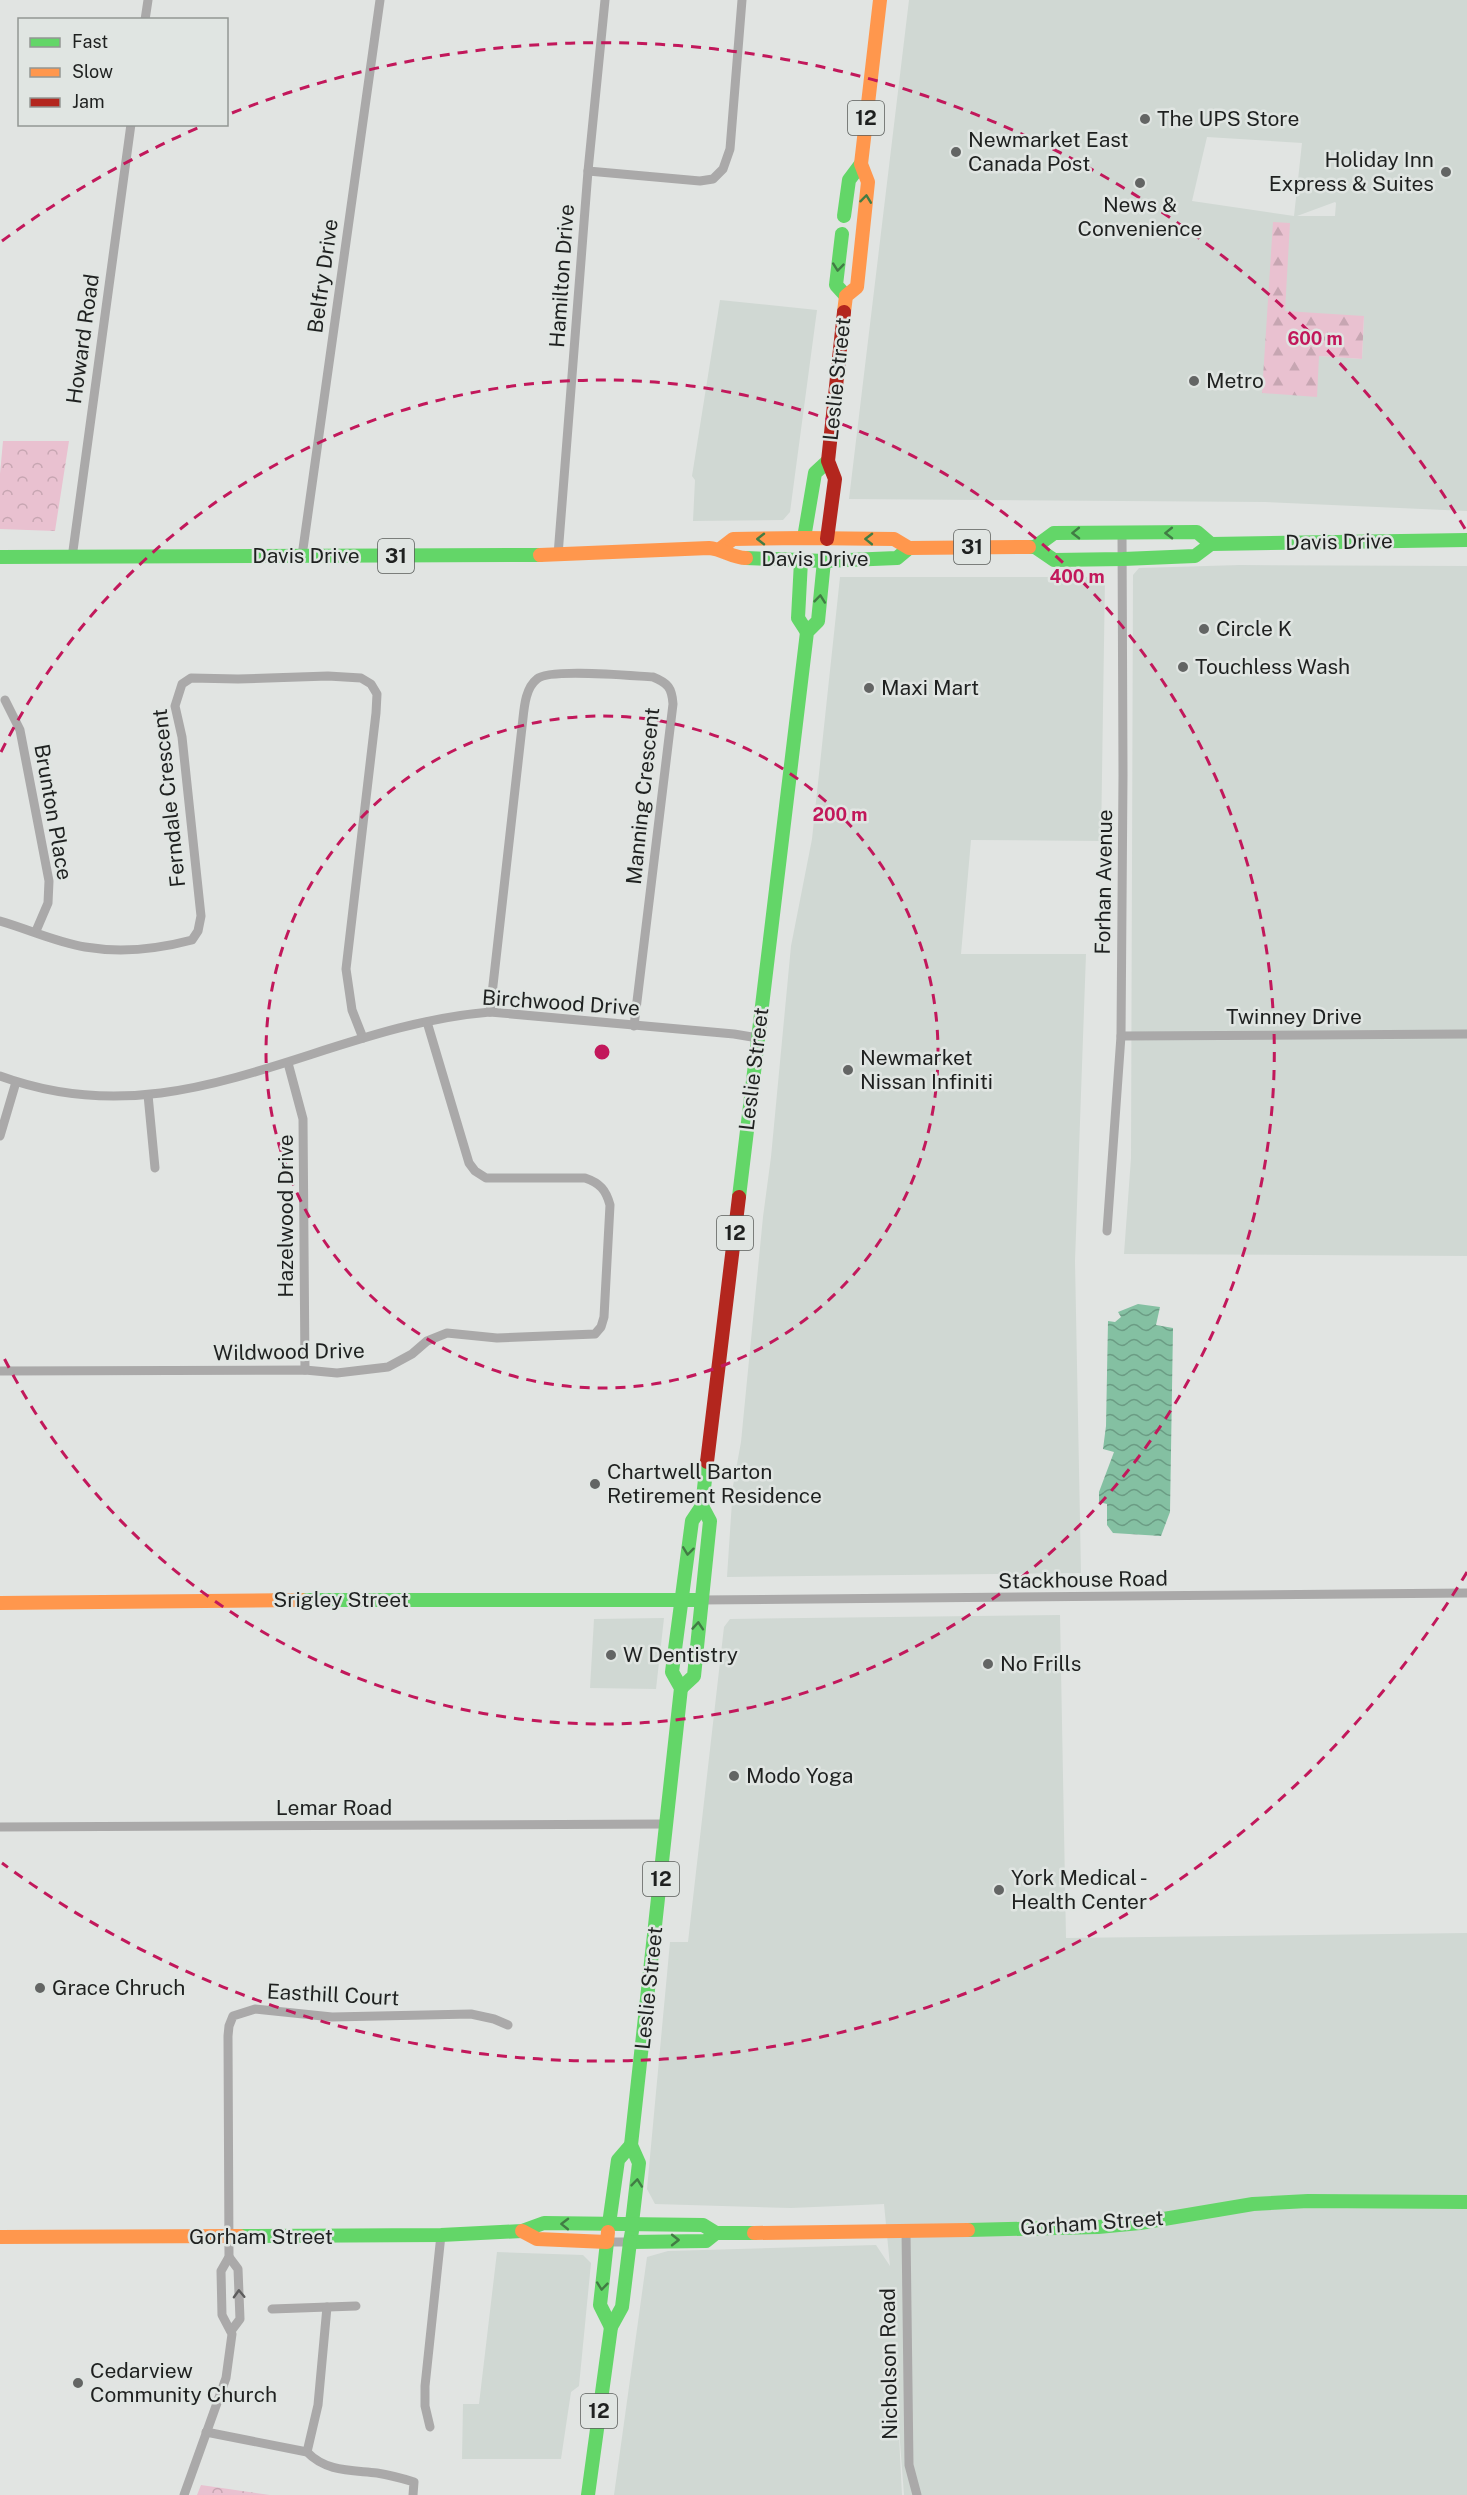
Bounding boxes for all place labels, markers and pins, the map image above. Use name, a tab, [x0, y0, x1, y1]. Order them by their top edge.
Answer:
place label: The UPS Store	[1157, 106, 1299, 131]
marker: The UPS Store	[1138, 112, 1152, 126]
place label: Newmarket East Canada Post	[968, 127, 1129, 176]
marker: Newmarket East Canada Post	[949, 145, 963, 159]
place label: Holiday Inn Express & Suites	[1269, 147, 1434, 196]
marker: Holiday Inn Express & Suites	[1439, 165, 1453, 179]
marker: News & Convenience	[1133, 176, 1147, 190]
place label: News & Convenience	[1078, 192, 1202, 241]
place label: Metro	[1206, 368, 1264, 393]
marker: Metro	[1187, 374, 1201, 388]
place label: Circle K	[1216, 616, 1292, 641]
marker: Circle K	[1197, 622, 1211, 636]
place label: Touchless Wash	[1195, 654, 1350, 679]
marker: Touchless Wash	[1176, 660, 1190, 674]
place label: Maxi Mart	[881, 675, 979, 700]
marker: Maxi Mart	[862, 681, 876, 695]
centre of rings	[592, 1042, 612, 1062]
place label: Newmarket Nissan Infiniti	[860, 1045, 993, 1094]
marker: Newmarket Nissan Infiniti	[841, 1063, 855, 1077]
place label: Chartwell Barton Retirement Residence	[607, 1459, 822, 1508]
marker: Chartwell Barton Retirement Residence	[588, 1477, 602, 1491]
place label: W Dentistry	[623, 1642, 738, 1667]
marker: W Dentistry	[604, 1648, 618, 1662]
place label: No Frills	[1000, 1651, 1081, 1676]
marker: No Frills	[981, 1657, 995, 1671]
place label: Modo Yoga	[746, 1763, 853, 1788]
marker: Modo Yoga	[727, 1769, 741, 1783]
place label: York Medical - Health Center	[1011, 1865, 1148, 1914]
marker: York Medical - Health Center	[992, 1883, 1006, 1897]
place label: Grace Chruch	[52, 1975, 185, 2000]
marker: Grace Chruch	[33, 1981, 47, 1995]
place label: Cedarview Community Church	[90, 2358, 277, 2407]
marker: Cedarview Community Church	[71, 2376, 85, 2390]

